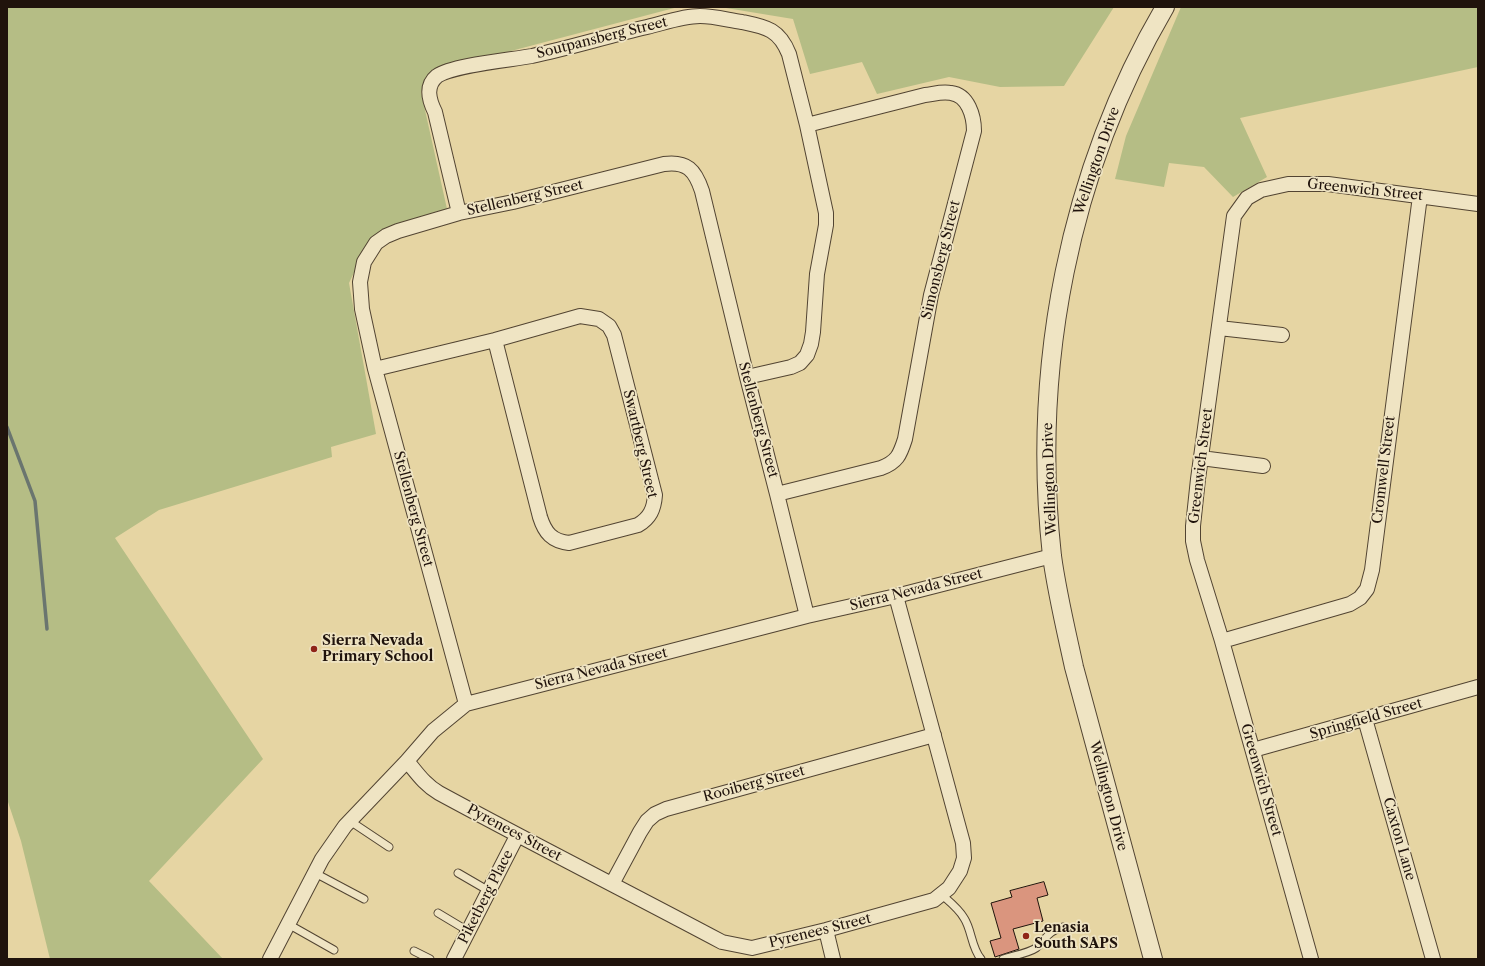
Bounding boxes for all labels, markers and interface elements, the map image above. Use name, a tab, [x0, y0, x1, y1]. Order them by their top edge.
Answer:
street label: Soutpansberg Street	[535, 14, 669, 62]
street label: Wellington Drive	[1071, 105, 1123, 217]
street label: Stellenberg Street	[465, 176, 585, 220]
street label: Greenwich Street	[1306, 176, 1424, 204]
street label: Simonsberg Street	[918, 199, 964, 321]
street label: Stellenberg Street	[734, 360, 782, 480]
street label: Swartberg Street	[619, 388, 661, 500]
street label: Greenwich Street	[1186, 407, 1216, 525]
street label: Cromwell Street	[1369, 415, 1399, 525]
street label: Wellington Drive	[1040, 422, 1060, 536]
street label: Stellenberg Street	[389, 449, 437, 569]
street label: Sierra Nevada Street	[848, 565, 984, 615]
place label: Sierra Nevada Primary School	[322, 633, 433, 666]
marker: Sierra Nevada Primary School	[309, 644, 319, 654]
street label: Sierra Nevada Street	[533, 644, 669, 694]
street label: Springfield Street	[1308, 695, 1424, 743]
street label: Greenwich Street	[1237, 722, 1285, 838]
street label: Wellington Drive	[1085, 739, 1131, 853]
street label: Rooiberg Street	[701, 762, 807, 806]
street label: Caxton Lane	[1379, 796, 1419, 882]
street label: Pyrenees Street	[464, 801, 564, 865]
street label: Piketberg Place	[455, 847, 517, 947]
street label: Pyrenees Street	[767, 910, 873, 952]
place label: Lenasia South SAPS	[1034, 920, 1118, 952]
marker: Lenasia South SAPS	[1021, 931, 1031, 941]

